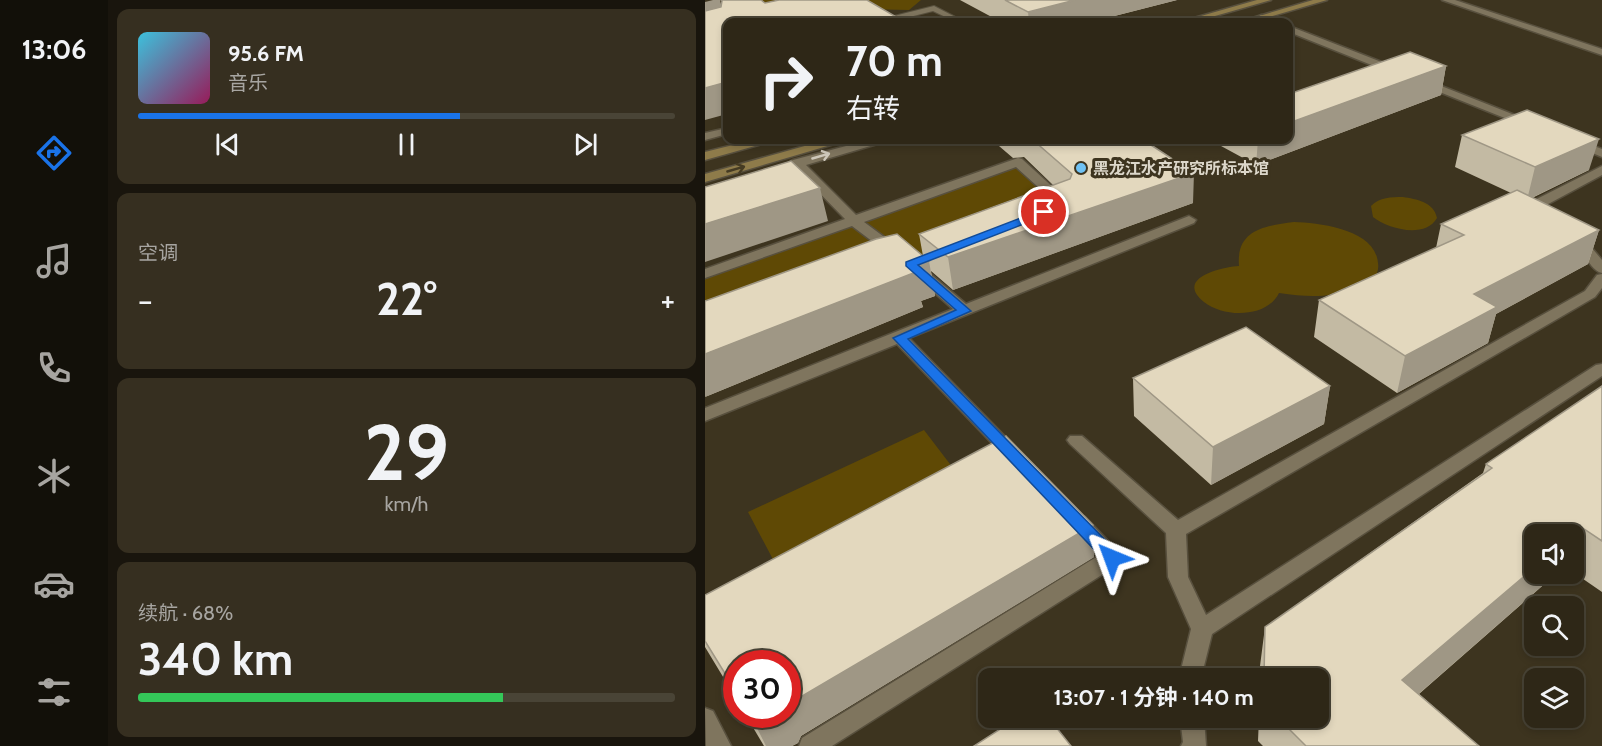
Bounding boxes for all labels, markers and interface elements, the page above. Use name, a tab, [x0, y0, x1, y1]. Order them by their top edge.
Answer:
text: 13:06	[22, 33, 86, 66]
text: 70 m	[846, 35, 943, 87]
text: 95.6 FM	[228, 40, 304, 67]
icon: right	[747, 42, 825, 120]
text: 音乐	[228, 71, 268, 95]
text: 右转	[846, 92, 900, 125]
icon: previous	[211, 128, 244, 161]
icon: pause	[390, 128, 423, 161]
icon: next	[569, 128, 602, 161]
icon: directions	[33, 132, 75, 174]
one-way arrow	[812, 150, 831, 161]
place label: 黑龙江水产研究所标本馆	[1093, 159, 1269, 178]
marker: 黑龙江水产研究所标本馆	[1074, 161, 1088, 175]
one-way arrow	[726, 163, 745, 174]
pin	[1018, 186, 1069, 237]
icon: arrive	[1027, 195, 1060, 228]
icon: music	[33, 240, 75, 282]
text: 空调	[138, 241, 178, 265]
text: 22°	[376, 272, 437, 326]
text: −	[138, 280, 153, 320]
text: +	[660, 280, 675, 320]
icon: phone	[33, 347, 75, 389]
text: 29	[364, 405, 449, 500]
icon: climate	[33, 455, 75, 497]
text: km/h	[385, 492, 428, 516]
map controls	[1524, 524, 1584, 728]
button: sound	[1524, 524, 1584, 584]
position arrow	[1080, 526, 1144, 590]
icon: car	[33, 563, 75, 605]
button: search	[1524, 596, 1584, 656]
text: 续航 · 68%	[138, 601, 233, 625]
text: 340 km	[138, 632, 293, 686]
speed limit sign: 30	[723, 650, 801, 728]
button: layers	[1524, 668, 1584, 728]
icon: filters	[33, 671, 75, 713]
text: 13:07 · 1 分钟 · 140 m	[1053, 684, 1254, 711]

